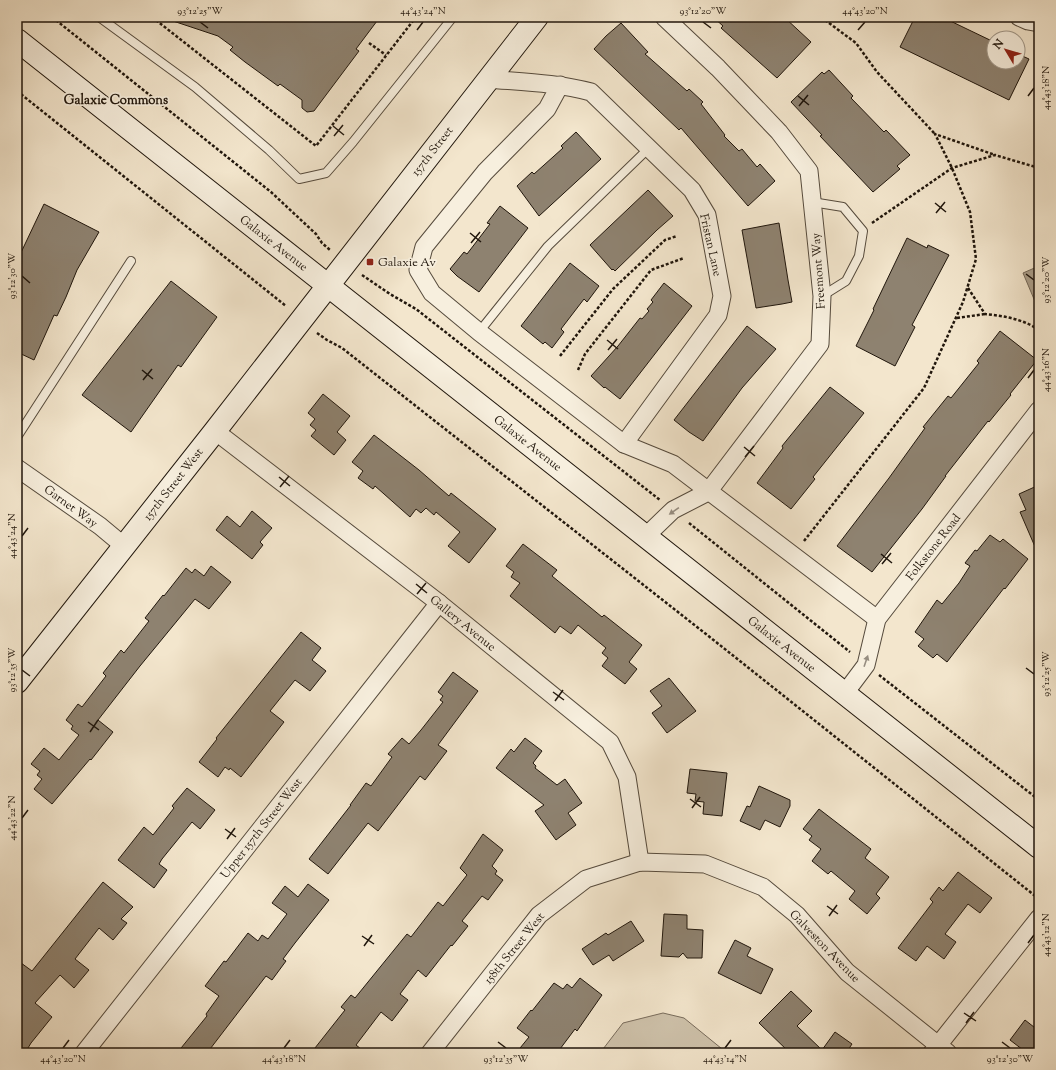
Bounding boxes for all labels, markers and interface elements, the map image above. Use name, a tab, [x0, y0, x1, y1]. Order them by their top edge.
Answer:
text: 93°12'25"W	[177, 4, 223, 19]
text: 44°43'24"N	[400, 4, 446, 19]
text: 93°12'20"W	[680, 4, 726, 19]
text: 44°43'20"N	[842, 4, 888, 19]
north arrow	[986, 30, 1026, 70]
text: N	[989, 36, 1008, 54]
text: 44°43'18"N	[1039, 66, 1054, 110]
district label: Galaxie Commons	[64, 92, 168, 110]
street label: 157th Street	[408, 123, 458, 180]
street label: Galaxie Avenue	[235, 211, 312, 276]
street label: Fristan Lane	[694, 212, 726, 279]
street label: Freemont Way	[807, 232, 831, 310]
text: 93°12'30"W	[5, 253, 20, 299]
place label: Galaxie Av	[378, 254, 436, 272]
marker: Galaxie Av	[365, 257, 375, 267]
text: 93°12'20"W	[1039, 257, 1054, 303]
text: 44°43'16"N	[1039, 348, 1054, 392]
street label: Galaxie Avenue	[489, 411, 566, 476]
street label: 157th Street West	[140, 444, 208, 525]
street label: Garnet Way	[40, 481, 101, 533]
one-way arrow	[669, 507, 680, 514]
street label: Folkstone Road	[902, 510, 966, 585]
text: 44°43'24"N	[5, 513, 20, 559]
street label: Gallery Avenue	[425, 591, 500, 656]
street label: Galaxie Avenue	[743, 612, 820, 677]
text: 93°12'35"W	[5, 648, 20, 692]
text: 93°12'25"W	[1039, 651, 1054, 697]
one-way arrow	[864, 655, 870, 667]
street label: Upper 157th Street West	[217, 774, 307, 883]
text: 44°43'22"N	[5, 796, 20, 840]
street label: Galveston Avenue	[785, 906, 864, 987]
street label: 158th Street West	[480, 909, 549, 988]
text: 44°43'12"N	[1039, 913, 1054, 957]
text: 44°43'20"N	[40, 1052, 86, 1067]
text: 44°43'18"N	[262, 1052, 306, 1067]
text: 93°12'35"W	[484, 1052, 528, 1067]
text: 44°43'14"N	[703, 1052, 747, 1067]
text: 93°12'30"W	[987, 1052, 1033, 1067]

